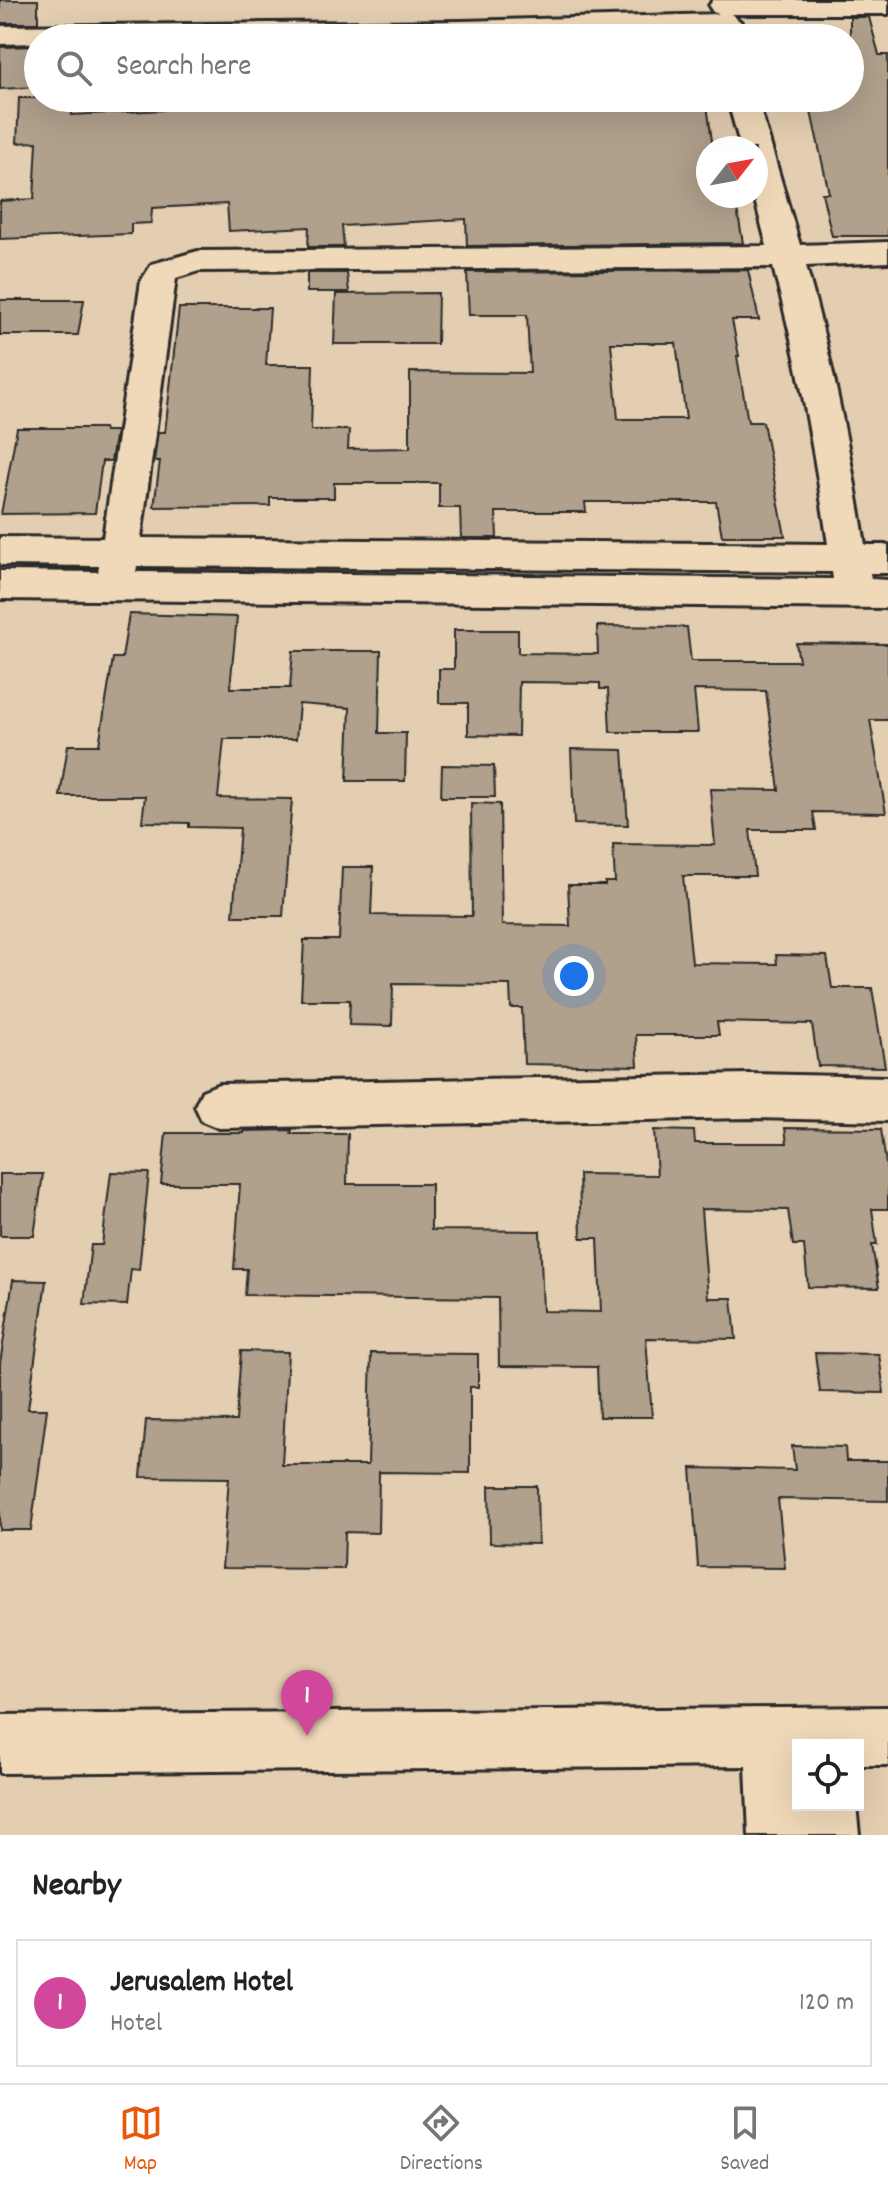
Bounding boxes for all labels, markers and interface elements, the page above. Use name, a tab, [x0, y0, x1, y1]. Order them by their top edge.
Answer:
search box	[24, 24, 864, 112]
icon: search	[52, 46, 96, 90]
text: Search here	[116, 47, 252, 90]
north arrow	[696, 136, 768, 208]
your location	[554, 956, 594, 996]
pin: 1	[281, 1670, 333, 1736]
map controls	[792, 1739, 864, 1811]
button: locate	[792, 1739, 864, 1811]
text: Nearby	[32, 1863, 121, 1912]
text: Jerusalem Hotel	[110, 1963, 293, 2006]
text: 1	[57, 1985, 63, 2022]
text: 120 m	[799, 1985, 854, 2022]
text: Hotel	[110, 2006, 162, 2043]
tab: Map	[119, 2101, 163, 2180]
tab: Directions	[400, 2101, 483, 2180]
tab: Saved	[720, 2101, 769, 2180]

